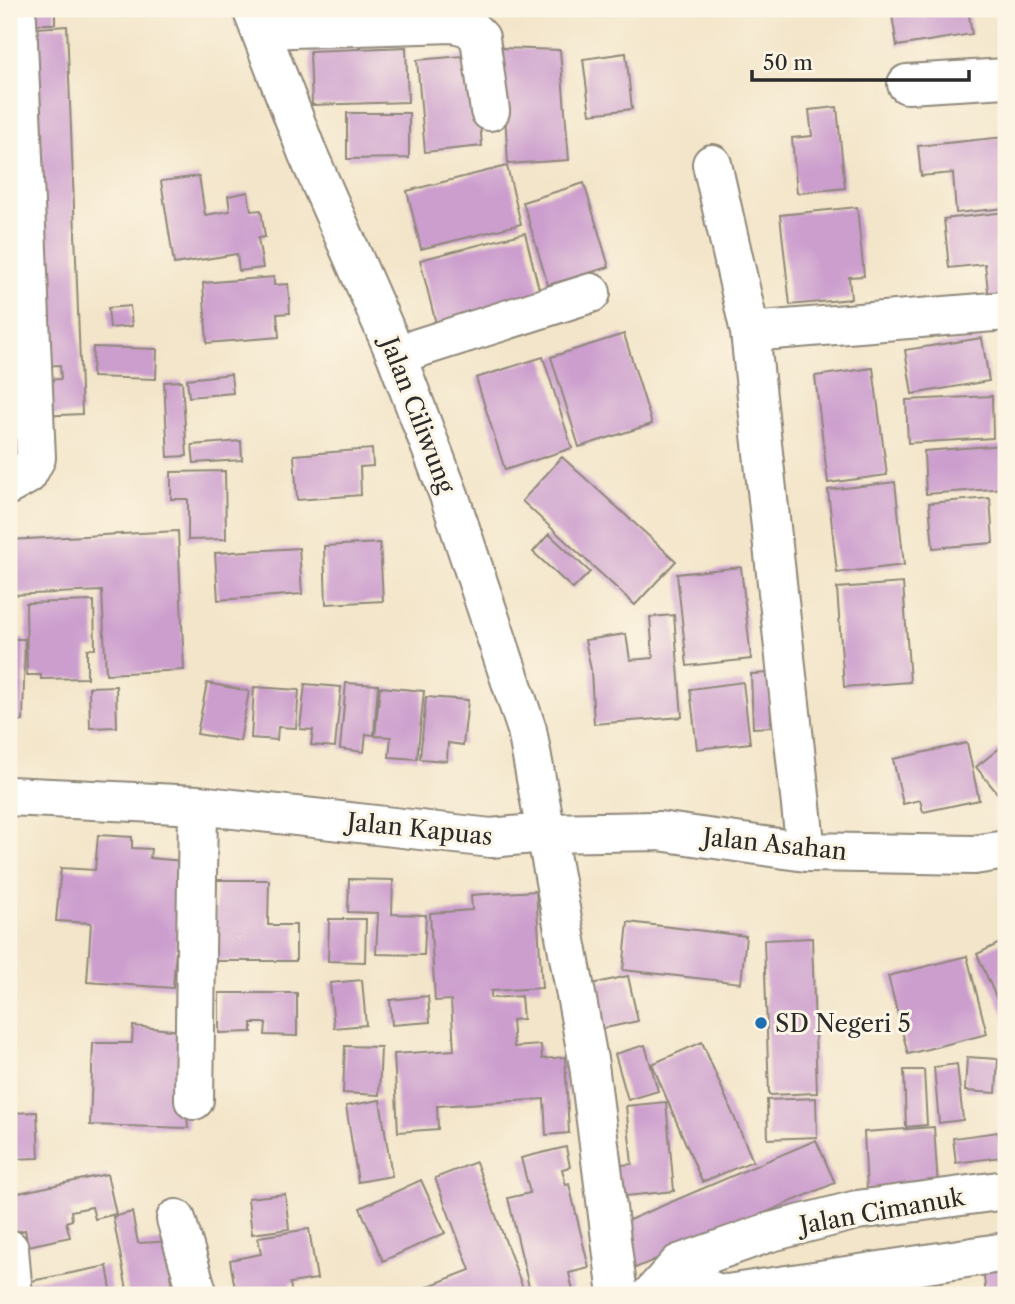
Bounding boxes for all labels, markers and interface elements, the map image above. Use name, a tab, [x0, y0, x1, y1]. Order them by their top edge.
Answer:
scale bar	[752, 38, 970, 82]
text: 50 m	[763, 50, 813, 75]
street label: Jalan Ciliwung	[374, 329, 461, 497]
street label: Jalan Kapuas	[342, 807, 494, 851]
street label: Jalan Asahan	[698, 822, 848, 866]
place label: SD Negeri 5	[775, 1009, 911, 1038]
marker: SD Negeri 5	[753, 1015, 769, 1031]
street label: Jalan Cimanuk	[794, 1182, 968, 1240]

